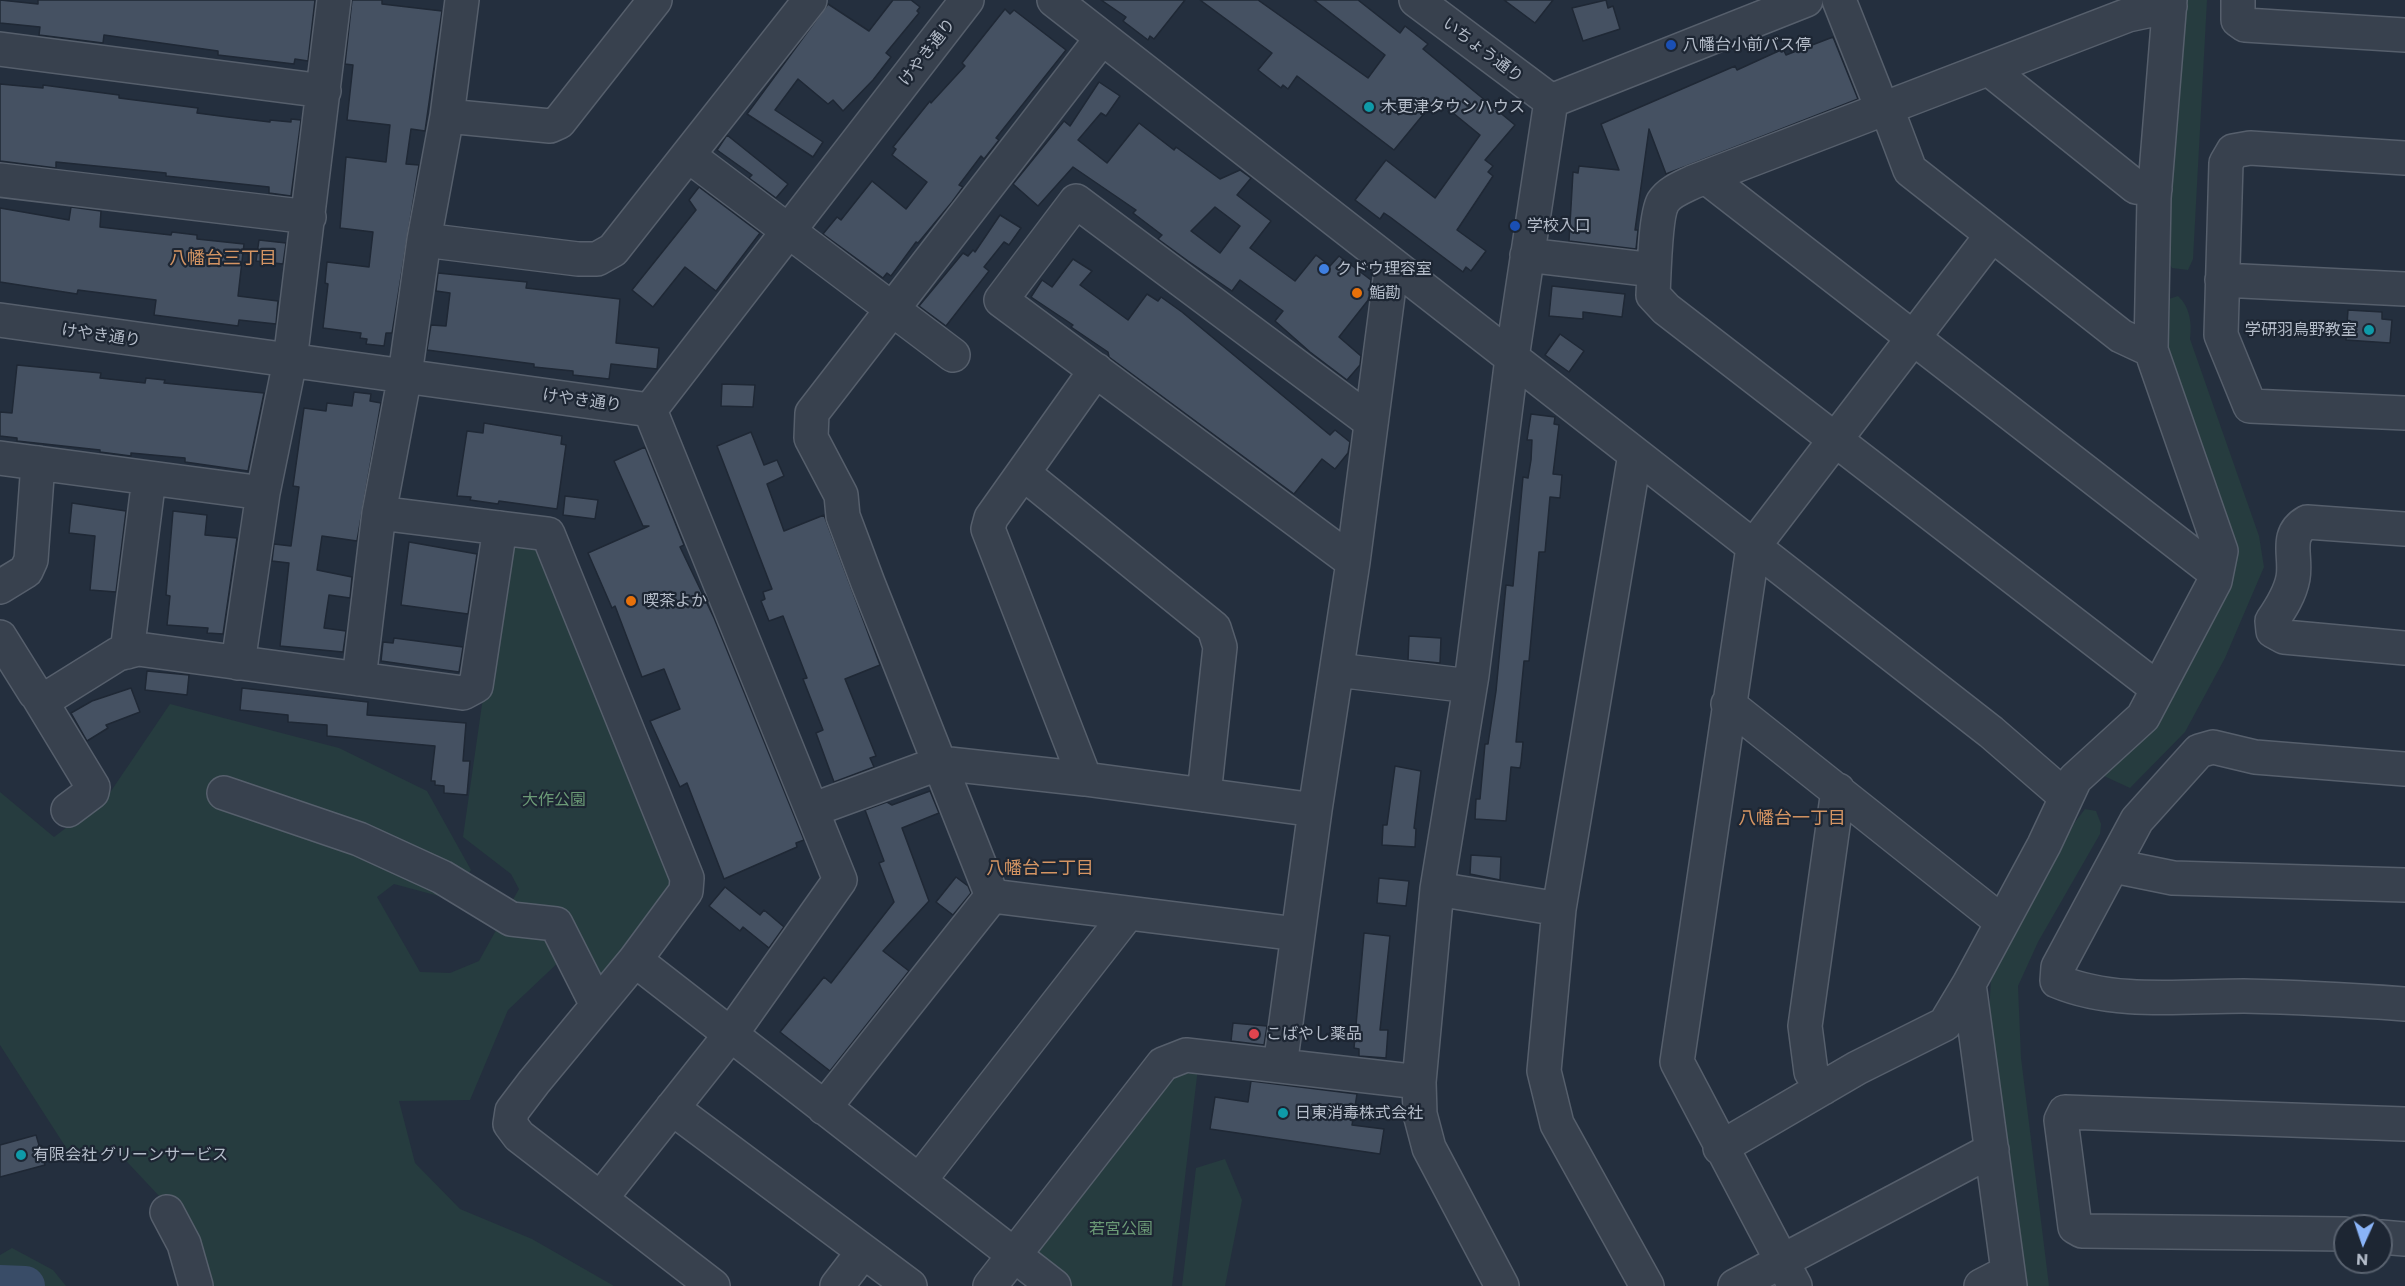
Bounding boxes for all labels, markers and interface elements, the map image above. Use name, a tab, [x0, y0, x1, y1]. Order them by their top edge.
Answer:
street label: いちょう通り	[1439, 13, 1527, 87]
street label: けやき通り	[895, 15, 959, 89]
place label: 八幡台小前バス停	[1683, 35, 1811, 55]
marker: 八幡台小前バス停	[1664, 38, 1678, 52]
place label: 木更津タウンハウス	[1381, 97, 1525, 117]
marker: 木更津タウンハウス	[1362, 100, 1376, 114]
place label: 学校入口	[1527, 216, 1591, 236]
marker: 学校入口	[1508, 219, 1522, 233]
district label: 八幡台三丁目	[169, 247, 277, 269]
place label: クドウ理容室	[1336, 259, 1432, 279]
marker: クドウ理容室	[1317, 262, 1331, 276]
place label: 鮨勘	[1369, 283, 1401, 303]
marker: 鮨勘	[1350, 286, 1364, 300]
street label: けやき通り	[60, 320, 142, 350]
place label: 学研羽鳥野教室	[2245, 320, 2357, 340]
marker: 学研羽鳥野教室	[2362, 323, 2376, 337]
street label: けやき通り	[541, 385, 623, 415]
place label: 喫茶よか	[643, 591, 707, 611]
marker: 喫茶よか	[624, 594, 638, 608]
park label: 大作公園	[522, 790, 586, 810]
district label: 八幡台一丁目	[1738, 807, 1846, 829]
district label: 八幡台二丁目	[986, 857, 1094, 879]
place label: こばやし薬品	[1266, 1024, 1362, 1044]
marker: こばやし薬品	[1247, 1027, 1261, 1041]
place label: 日東消毒株式会社	[1295, 1103, 1423, 1123]
marker: 日東消毒株式会社	[1276, 1106, 1290, 1120]
place label: 有限会社 グリーンサービス	[33, 1145, 228, 1165]
marker: 有限会社 グリーンサービス	[14, 1148, 28, 1162]
north arrow	[2333, 1214, 2393, 1274]
park label: 若宮公園	[1089, 1219, 1153, 1239]
text: N	[2356, 1251, 2369, 1270]

